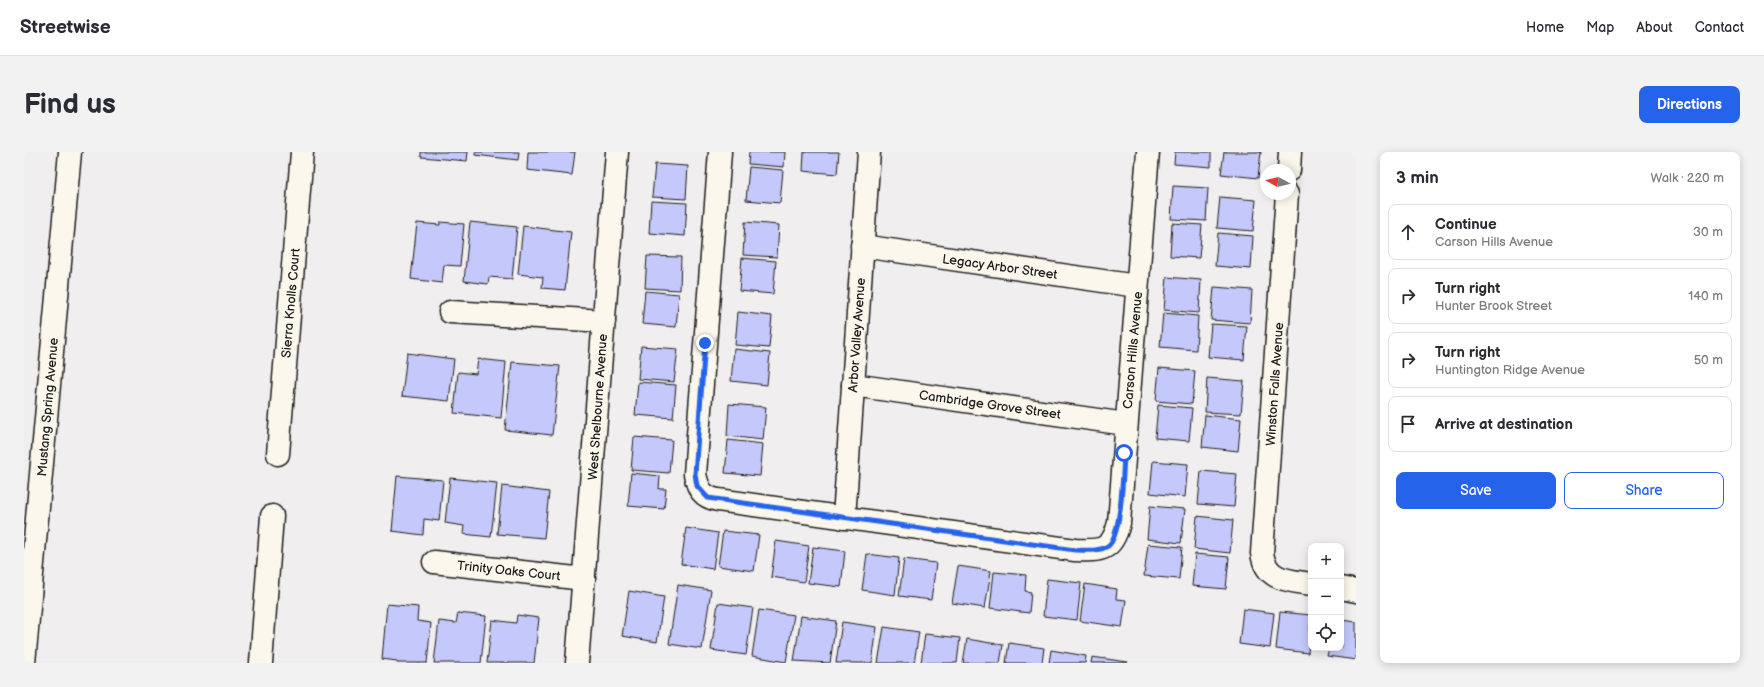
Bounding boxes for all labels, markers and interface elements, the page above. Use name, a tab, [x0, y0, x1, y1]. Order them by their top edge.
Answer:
text: Streetwise	[20, 16, 111, 39]
text: Home	[1526, 19, 1564, 36]
text: Map	[1586, 19, 1614, 36]
text: About	[1636, 19, 1673, 36]
text: Contact	[1695, 19, 1744, 36]
button: Directions	[1639, 86, 1740, 123]
text: Find us	[24, 88, 116, 121]
north arrow	[1260, 164, 1296, 200]
text: 3 min	[1396, 168, 1439, 188]
text: Walk · 220 m	[1651, 170, 1724, 186]
text: Continue	[1435, 215, 1497, 234]
icon: ahead	[1397, 221, 1419, 243]
text: 30 m	[1693, 224, 1723, 240]
text: Carson Hills Avenue	[1435, 234, 1553, 250]
street label: Sierra Knolls Court	[278, 248, 304, 359]
street label: Legacy Arbor Street	[941, 251, 1058, 283]
street label: Arbor Valley Avenue	[845, 277, 869, 393]
text: Turn right	[1435, 279, 1500, 298]
icon: right	[1397, 285, 1419, 307]
text: 140 m	[1688, 288, 1723, 304]
street label: Carson Hills Avenue	[1120, 290, 1146, 409]
text: Hunter Brook Street	[1435, 298, 1552, 314]
street label: Winston Falls Avenue	[1263, 321, 1287, 446]
street label: West Shelbourne Avenue	[585, 333, 611, 481]
route end	[696, 334, 714, 352]
street label: Mustang Spring Avenue	[34, 337, 62, 477]
text: Turn right	[1435, 343, 1500, 362]
icon: right	[1397, 349, 1419, 371]
text: 50 m	[1694, 352, 1723, 368]
text: Huntington Ridge Avenue	[1435, 362, 1585, 378]
street label: Cambridge Grove Street	[918, 387, 1062, 423]
icon: arrive	[1397, 413, 1419, 435]
text: Arrive at destination	[1435, 415, 1573, 434]
route start	[1115, 444, 1133, 462]
button: Save	[1396, 472, 1556, 509]
button: Share	[1564, 472, 1724, 509]
map controls	[1308, 543, 1344, 651]
button: +	[1308, 543, 1344, 579]
street label: Trinity Oaks Court	[456, 558, 561, 584]
button: −	[1308, 579, 1344, 615]
button: locate	[1308, 615, 1344, 651]

